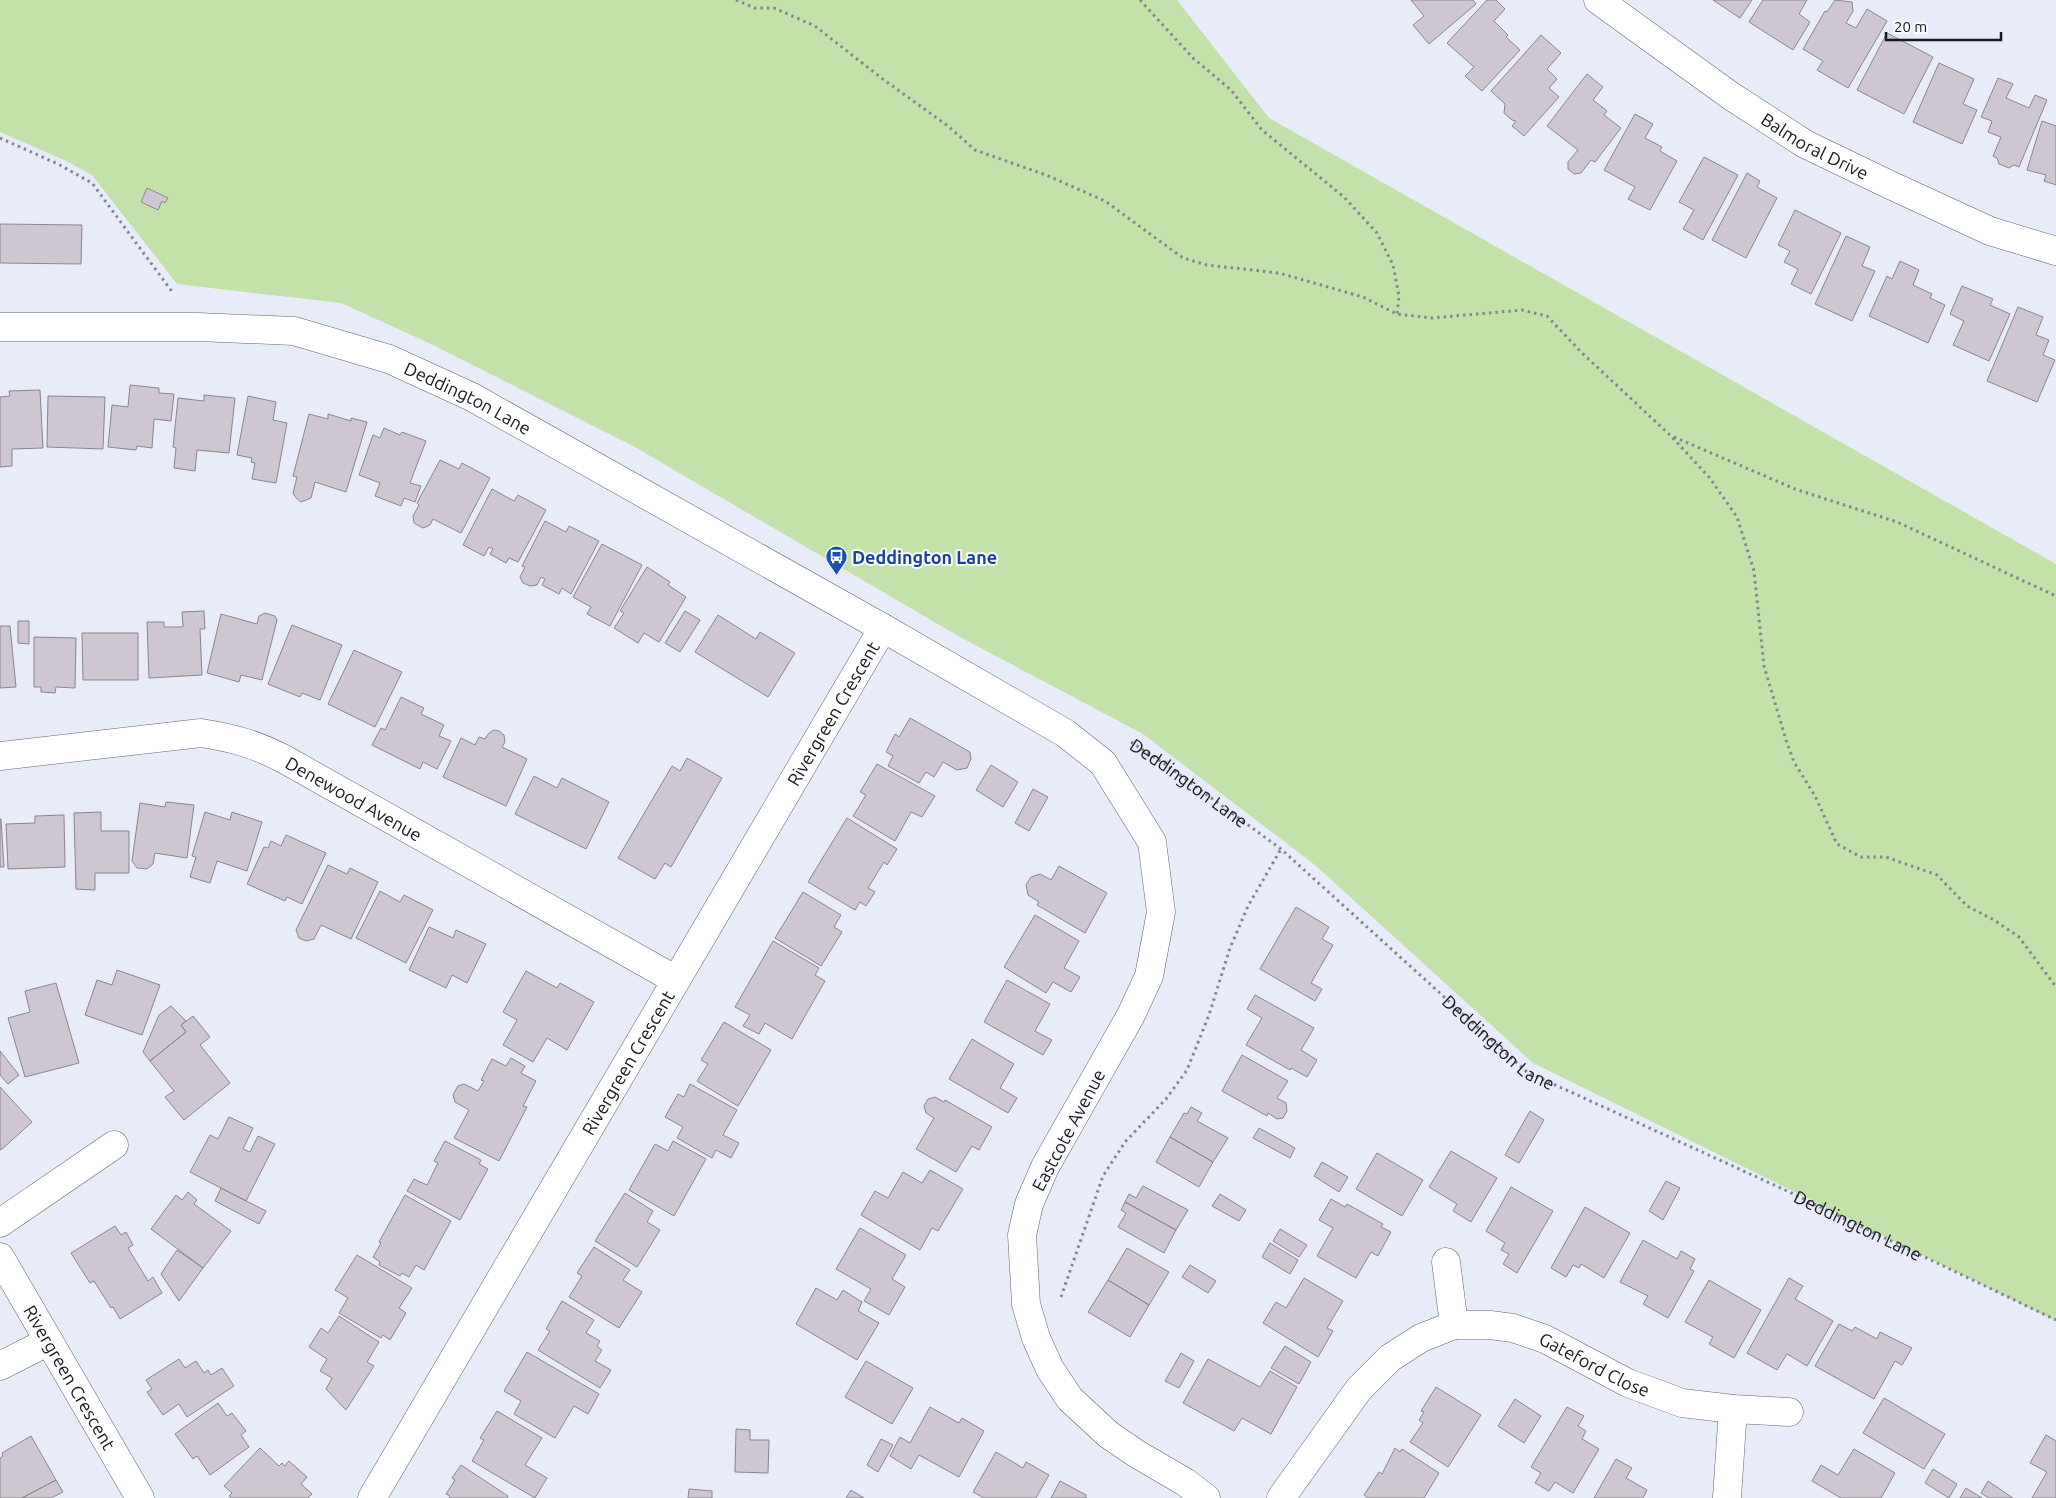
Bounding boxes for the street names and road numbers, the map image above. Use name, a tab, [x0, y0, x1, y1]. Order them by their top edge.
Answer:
street label: Balmoral Drive	[1758, 109, 1872, 183]
street label: Deddington Lane	[401, 357, 535, 438]
street label: Rivergreen Crescent	[783, 638, 883, 789]
street label: Deddington Lane	[1127, 734, 1252, 831]
street label: Denewood Avenue	[282, 752, 426, 845]
street label: Rivergreen Crescent	[578, 987, 678, 1138]
street label: Deddington Lane	[1439, 991, 1558, 1093]
street label: Eastcote Avenue	[1028, 1066, 1108, 1194]
street label: Deddington Lane	[1791, 1186, 1925, 1264]
street label: Rivergreen Crescent	[20, 1301, 120, 1453]
street label: Gateford Close	[1536, 1328, 1652, 1400]

